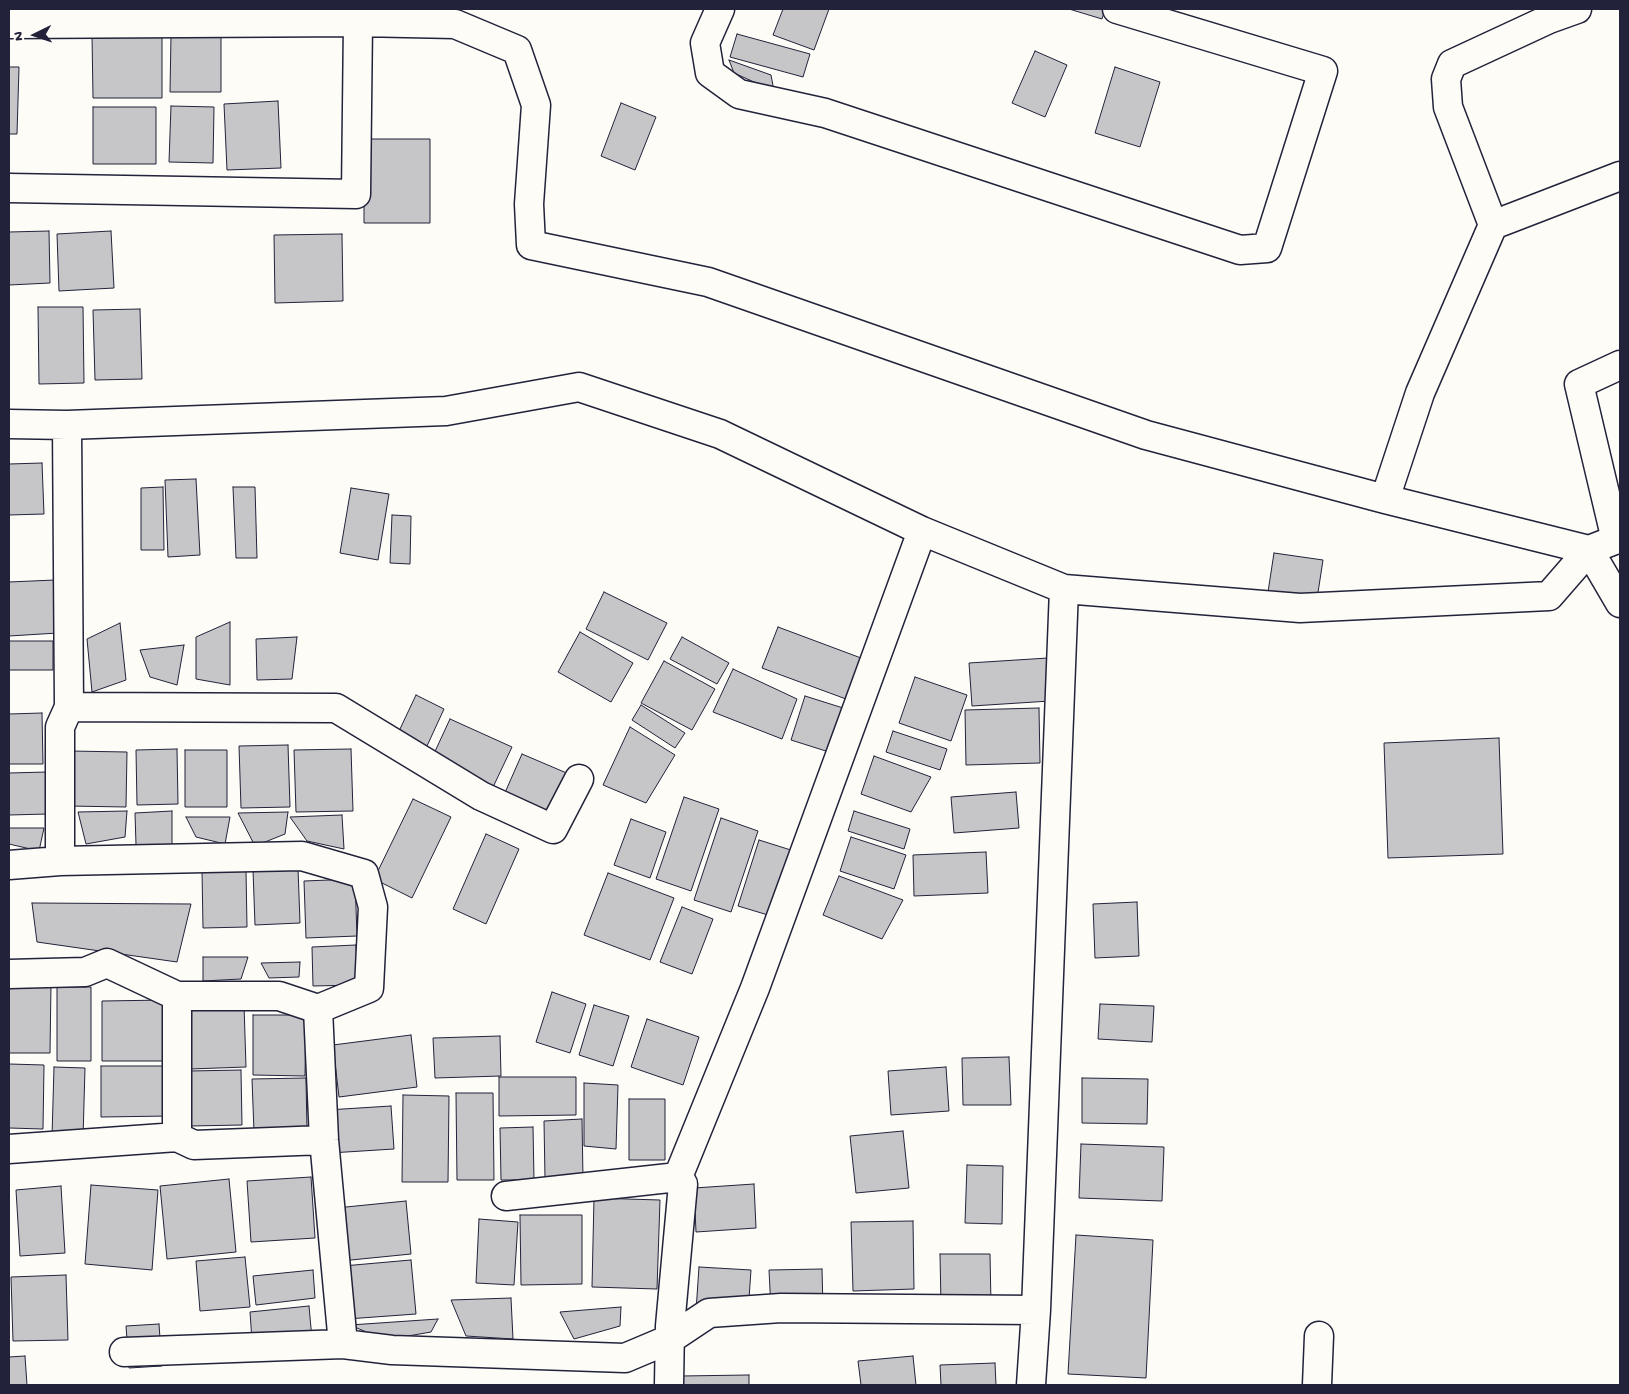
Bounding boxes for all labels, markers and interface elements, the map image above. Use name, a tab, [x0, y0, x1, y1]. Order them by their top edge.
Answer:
north arrow	[10, 10, 60, 60]
text: N	[11, 31, 28, 41]

